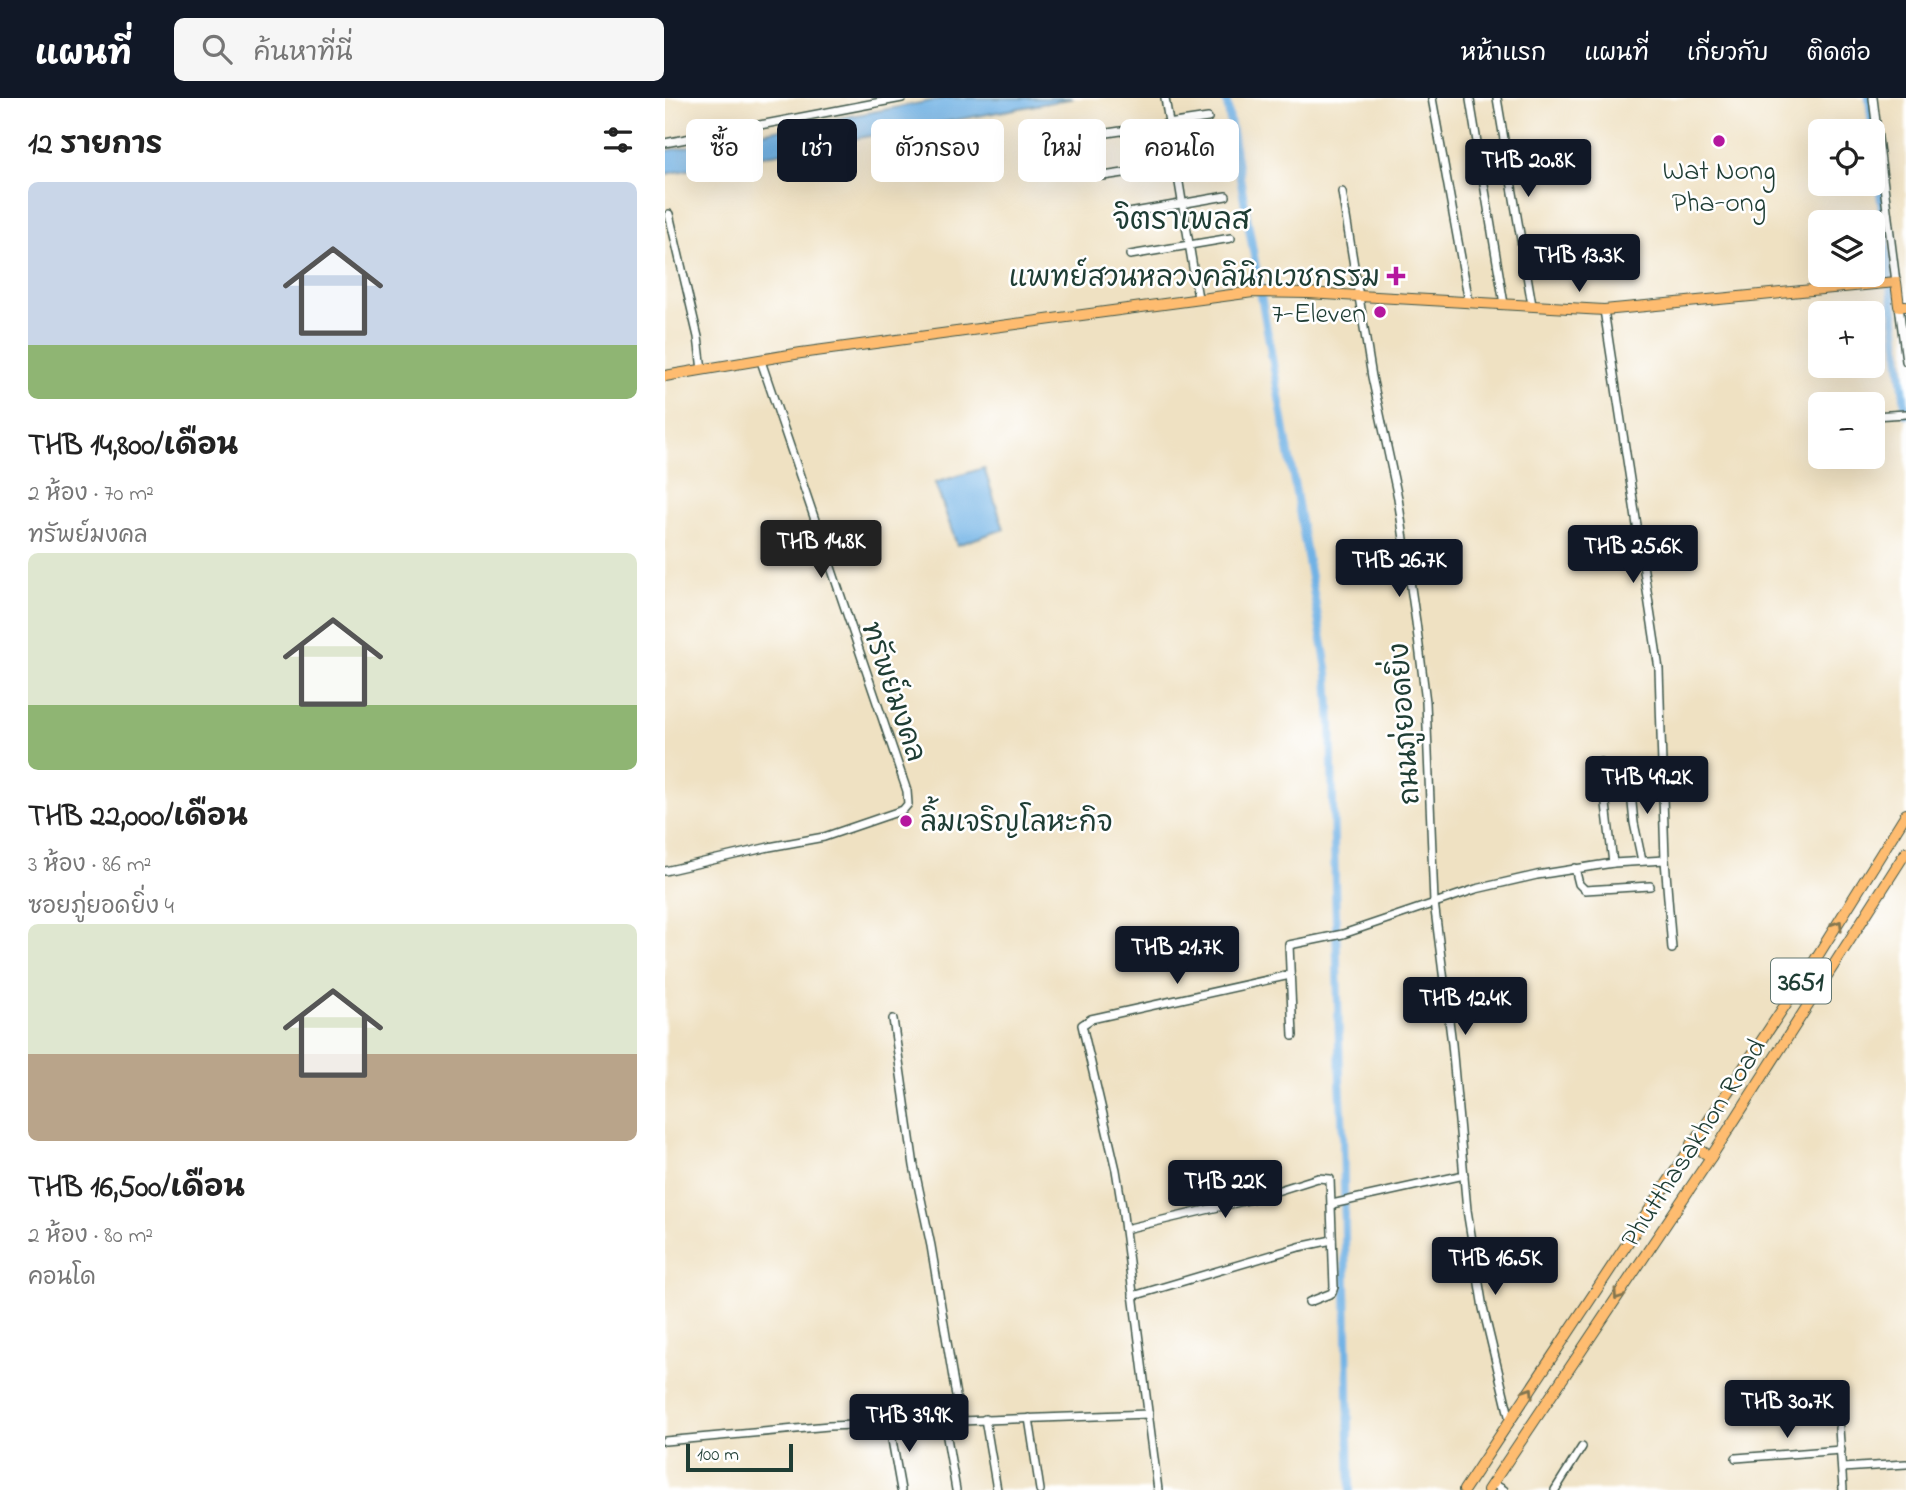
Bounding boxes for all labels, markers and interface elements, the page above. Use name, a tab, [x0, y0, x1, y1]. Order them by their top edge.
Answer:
search box	[174, 18, 664, 81]
icon: search	[198, 30, 236, 68]
text: แผนที่	[35, 32, 132, 80]
text: ค้นหาที่นี่	[254, 35, 353, 73]
text: หน้าแรก	[1461, 37, 1546, 72]
text: แผนที่	[1584, 37, 1649, 72]
text: เกี่ยวกับ	[1687, 37, 1769, 72]
text: ติดต่อ	[1807, 37, 1871, 72]
chip: ซื้อ	[686, 119, 763, 182]
chip: เช่า	[777, 119, 857, 182]
chip: ตัวกรอง	[871, 119, 1004, 182]
chip: ใหม่	[1018, 119, 1106, 182]
chip: คอนโด	[1120, 119, 1239, 182]
map controls	[1808, 119, 1885, 469]
button: locate	[1808, 119, 1885, 196]
icon: filters	[599, 121, 637, 159]
text: 12 รายการ	[28, 124, 162, 168]
marker: Wat Nong Pha-ong	[1711, 133, 1727, 149]
pin: THB 20.8K	[1448, 140, 1608, 199]
text: THB 20.8K	[1481, 145, 1575, 178]
place label: Wat Nong Pha-ong	[1662, 152, 1776, 225]
district label: จิตราเพลส	[1112, 200, 1252, 244]
button: layers	[1808, 210, 1885, 287]
icon: home	[270, 228, 396, 354]
pin: THB 13.3K	[1499, 234, 1659, 294]
text: THB 13.3K	[1534, 240, 1624, 273]
place label: แพทย์สวนหลวงคลินิกเวชกรรม	[1009, 257, 1380, 300]
marker: แพทย์สวนหลวงคลินิกเวชกรรม	[1386, 266, 1406, 286]
place label: 7-Eleven	[1272, 295, 1366, 336]
button: +	[1808, 301, 1885, 378]
marker: 7-Eleven	[1372, 304, 1388, 320]
button: −	[1808, 392, 1885, 469]
text: THB 14,800/เดือน	[28, 425, 238, 469]
text: 2 ห้อง · 70 m²	[28, 478, 154, 511]
text: ทรัพย์มงคล	[28, 520, 148, 553]
pin: THB 14.8K	[741, 520, 901, 580]
text: THB 14.8K	[776, 526, 866, 559]
pin: THB 25.6K	[1553, 526, 1713, 585]
text: THB 25.6K	[1584, 531, 1682, 564]
pin: THB 26.7K	[1319, 540, 1479, 599]
text: THB 26.7K	[1352, 545, 1446, 578]
icon: home	[270, 599, 396, 725]
street label: ทรัพย์มงคล	[849, 616, 937, 768]
street label: ถนนภู่ยอดยิ่ง	[1373, 641, 1433, 807]
pin: THB 49.2K	[1567, 756, 1727, 816]
text: THB 49.2K	[1601, 762, 1693, 795]
text: THB 22,000/เดือน	[28, 796, 248, 840]
place label: ลิ้มเจริญโลหะกิจ	[920, 796, 1113, 845]
marker: ลิ้มเจริญโลหะกิจ	[898, 813, 914, 829]
text: 3 ห้อง · 86 m²	[28, 849, 151, 882]
text: ซอยภู่ยอดยิ่ง 4	[28, 891, 174, 924]
one-way arrow	[1830, 919, 1843, 932]
pin: THB 21.7K	[1097, 926, 1257, 986]
text: THB 21.7K	[1131, 932, 1223, 965]
road number: 3651	[1771, 958, 1831, 1004]
icon: home	[270, 970, 396, 1096]
pin: THB 12.4K	[1385, 978, 1545, 1037]
text: THB 12.4K	[1419, 983, 1511, 1016]
street label: Phutthasakhon Road	[1612, 1031, 1778, 1257]
pin: THB 22K	[1160, 1160, 1290, 1220]
text: THB 22K	[1184, 1166, 1266, 1199]
text: THB 16,500/เดือน	[28, 1167, 245, 1211]
text: 2 ห้อง · 80 m²	[28, 1220, 153, 1253]
pin: THB 16.5K	[1415, 1238, 1575, 1297]
text: THB 16.5K	[1448, 1243, 1542, 1276]
text: คอนโด	[28, 1262, 96, 1295]
one-way arrow	[1613, 1287, 1626, 1300]
pin: THB 30.7K	[1707, 1380, 1867, 1440]
text: THB 30.7K	[1741, 1386, 1833, 1419]
one-way arrow	[1520, 1387, 1533, 1400]
pin: THB 39.9K	[829, 1394, 989, 1454]
text: THB 39.9K	[866, 1400, 952, 1433]
scale bar	[686, 1441, 793, 1473]
text: 100 m	[697, 1442, 739, 1469]

